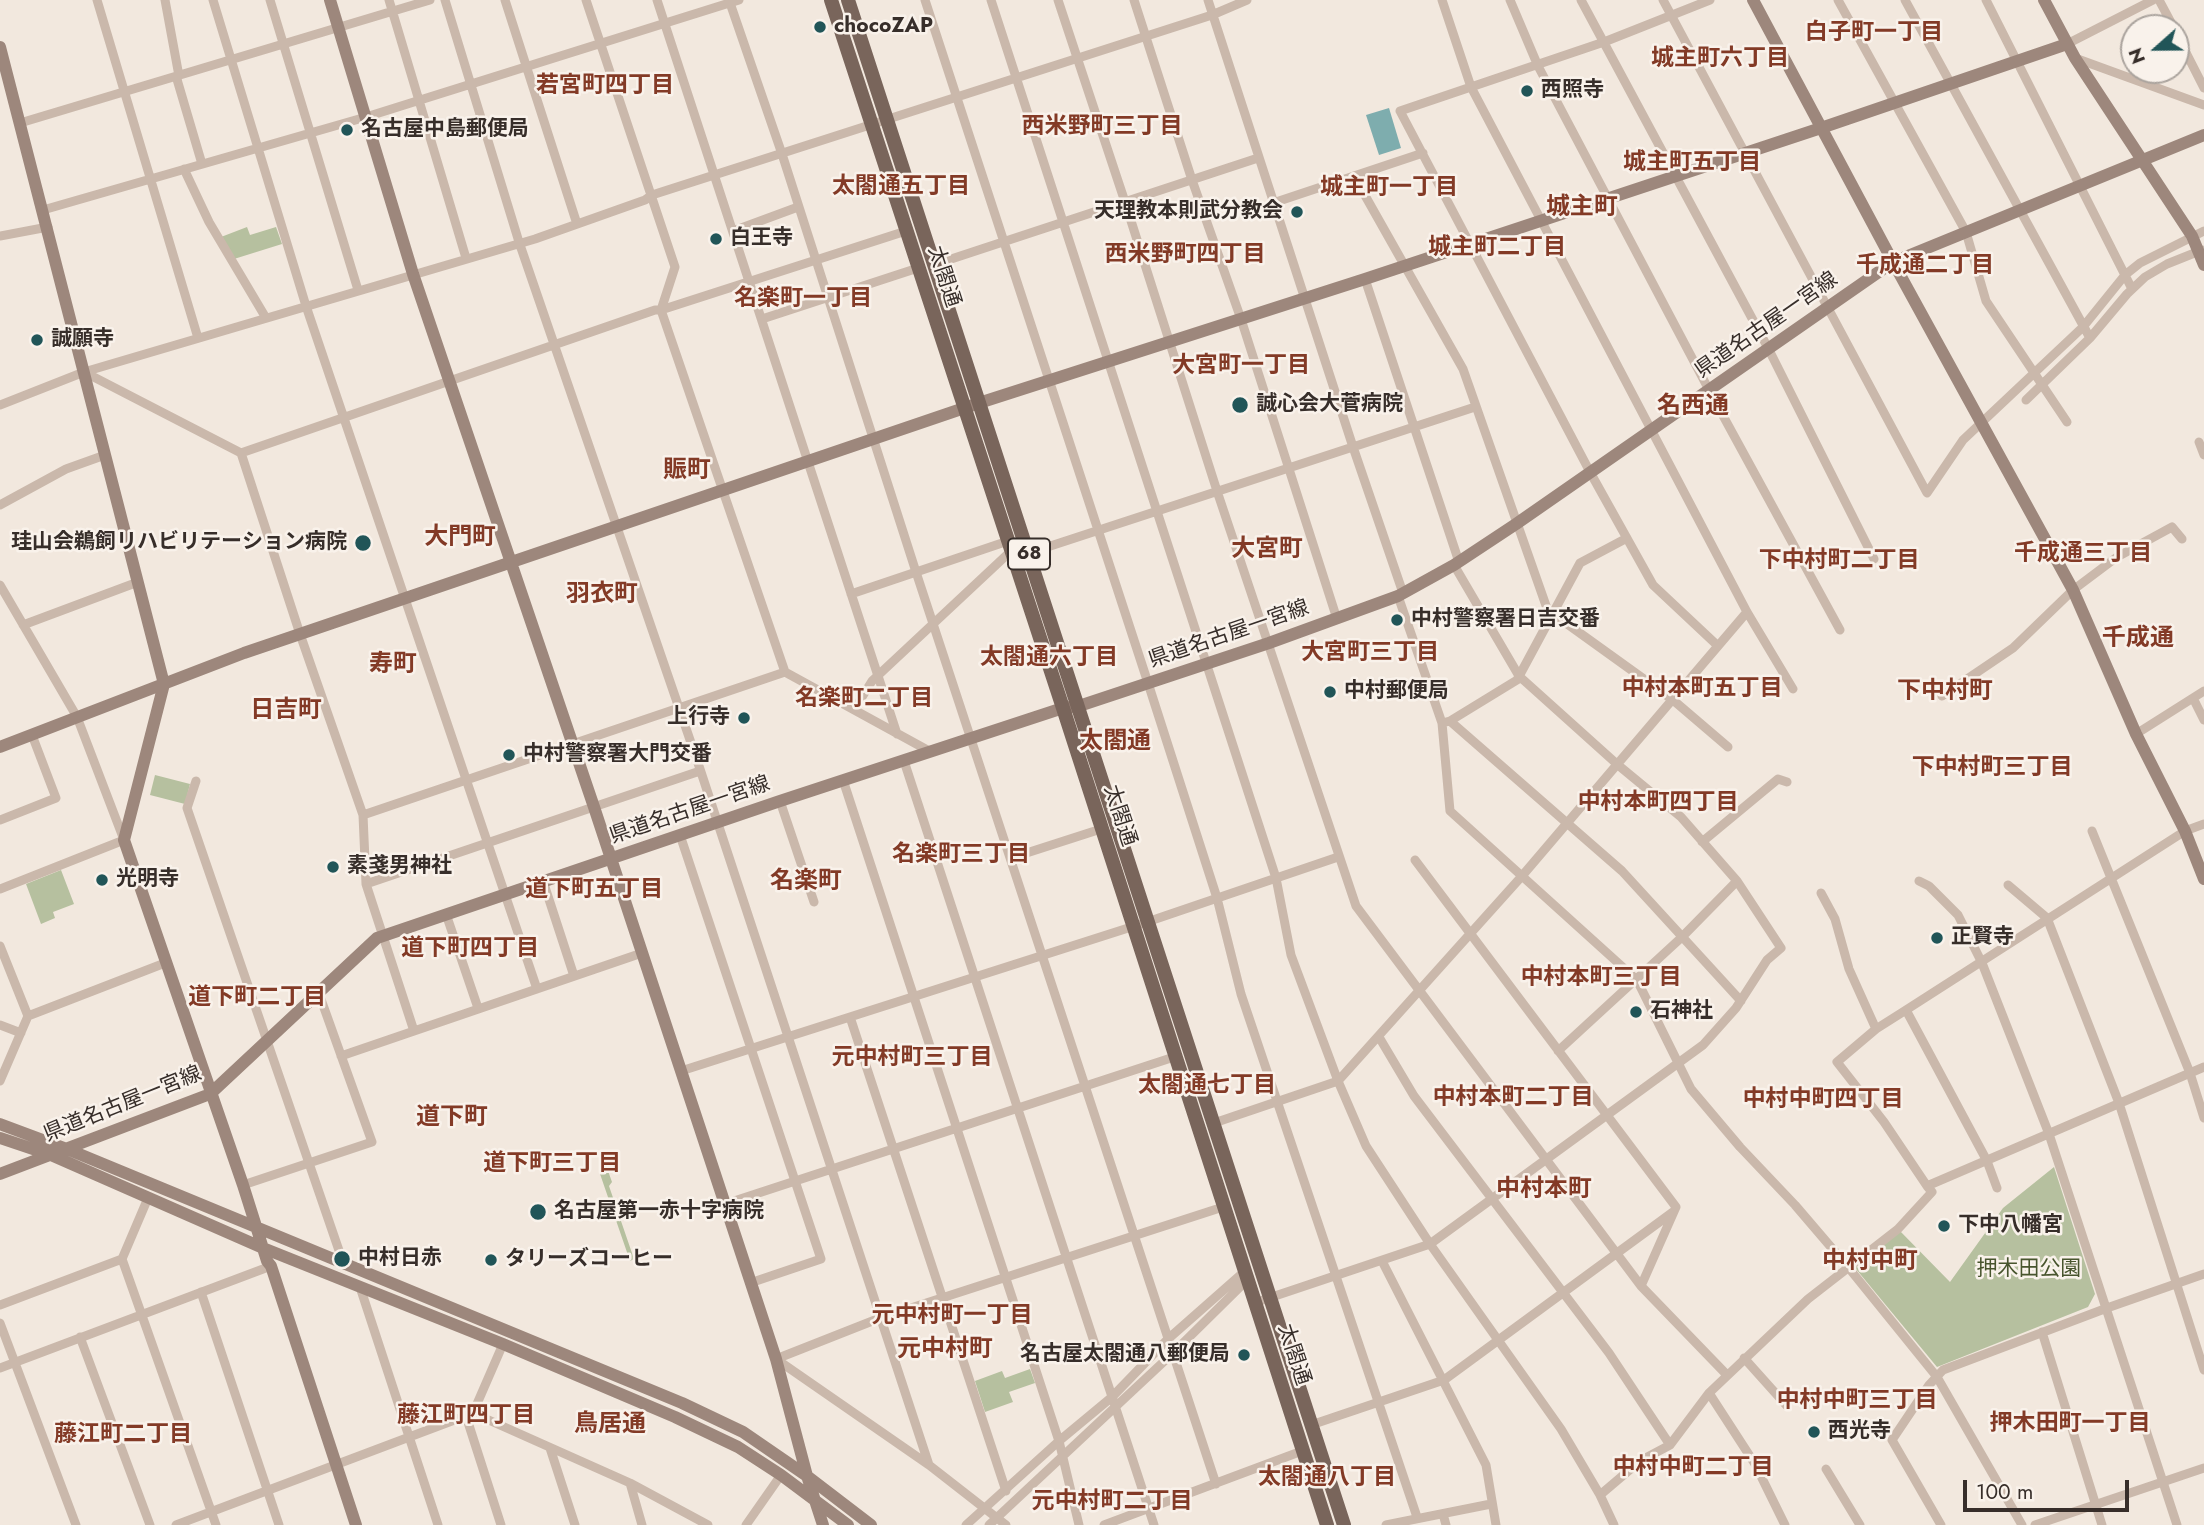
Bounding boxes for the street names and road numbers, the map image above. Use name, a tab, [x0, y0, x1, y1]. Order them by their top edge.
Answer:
street label: 太閤通	[921, 243, 965, 311]
street label: 県道名古屋一宮線	[1691, 267, 1843, 385]
road number: 68	[1008, 538, 1050, 569]
street label: 県道名古屋一宮線	[1145, 596, 1313, 674]
street label: 県道名古屋一宮線	[606, 772, 774, 850]
street label: 太閤通	[1097, 782, 1141, 850]
street label: 県道名古屋一宮線	[40, 1062, 206, 1148]
street label: 太閤通	[1271, 1321, 1315, 1389]

